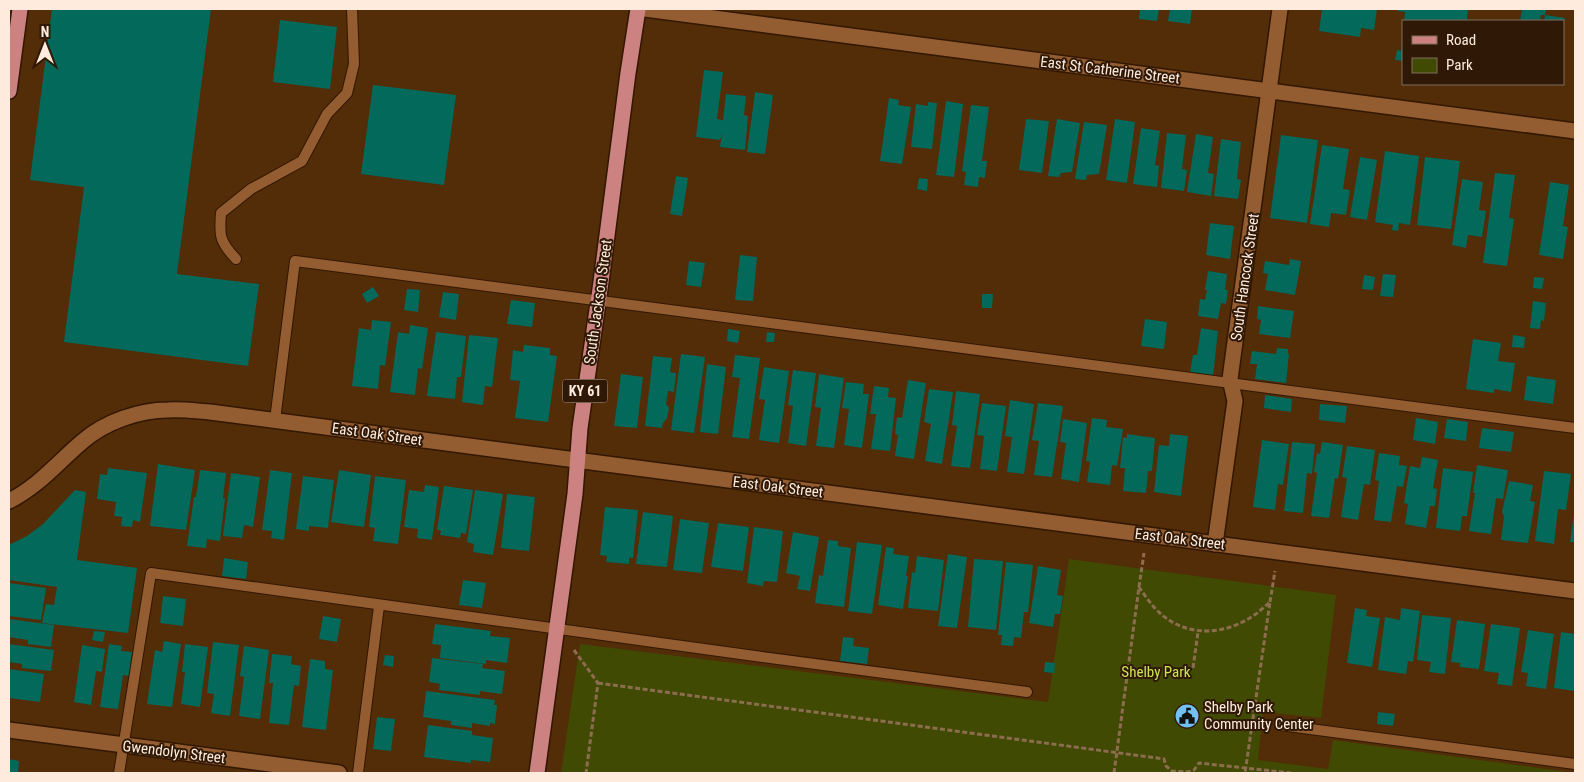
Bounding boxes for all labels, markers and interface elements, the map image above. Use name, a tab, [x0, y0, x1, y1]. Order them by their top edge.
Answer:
north arrow	[20, 20, 70, 70]
legend	[1402, 20, 1564, 85]
text: N	[41, 24, 49, 40]
text: Road	[1446, 31, 1476, 49]
street label: East St Catherine Street	[1039, 53, 1181, 87]
text: Park	[1446, 56, 1473, 74]
street label: South Hancock Street	[1227, 212, 1263, 342]
street label: South Jackson Street	[580, 238, 616, 366]
road number: KY 61	[562, 380, 608, 402]
street label: East Oak Street	[331, 419, 423, 449]
street label: East Oak Street	[732, 473, 824, 501]
street label: East Oak Street	[1134, 525, 1226, 553]
park label: Shelby Park	[1121, 663, 1191, 681]
place label: Shelby Park Community Center	[1204, 698, 1314, 733]
public building icon: Shelby Park Community Center	[1174, 703, 1200, 729]
street label: Gwendolyn Street	[122, 737, 226, 767]

